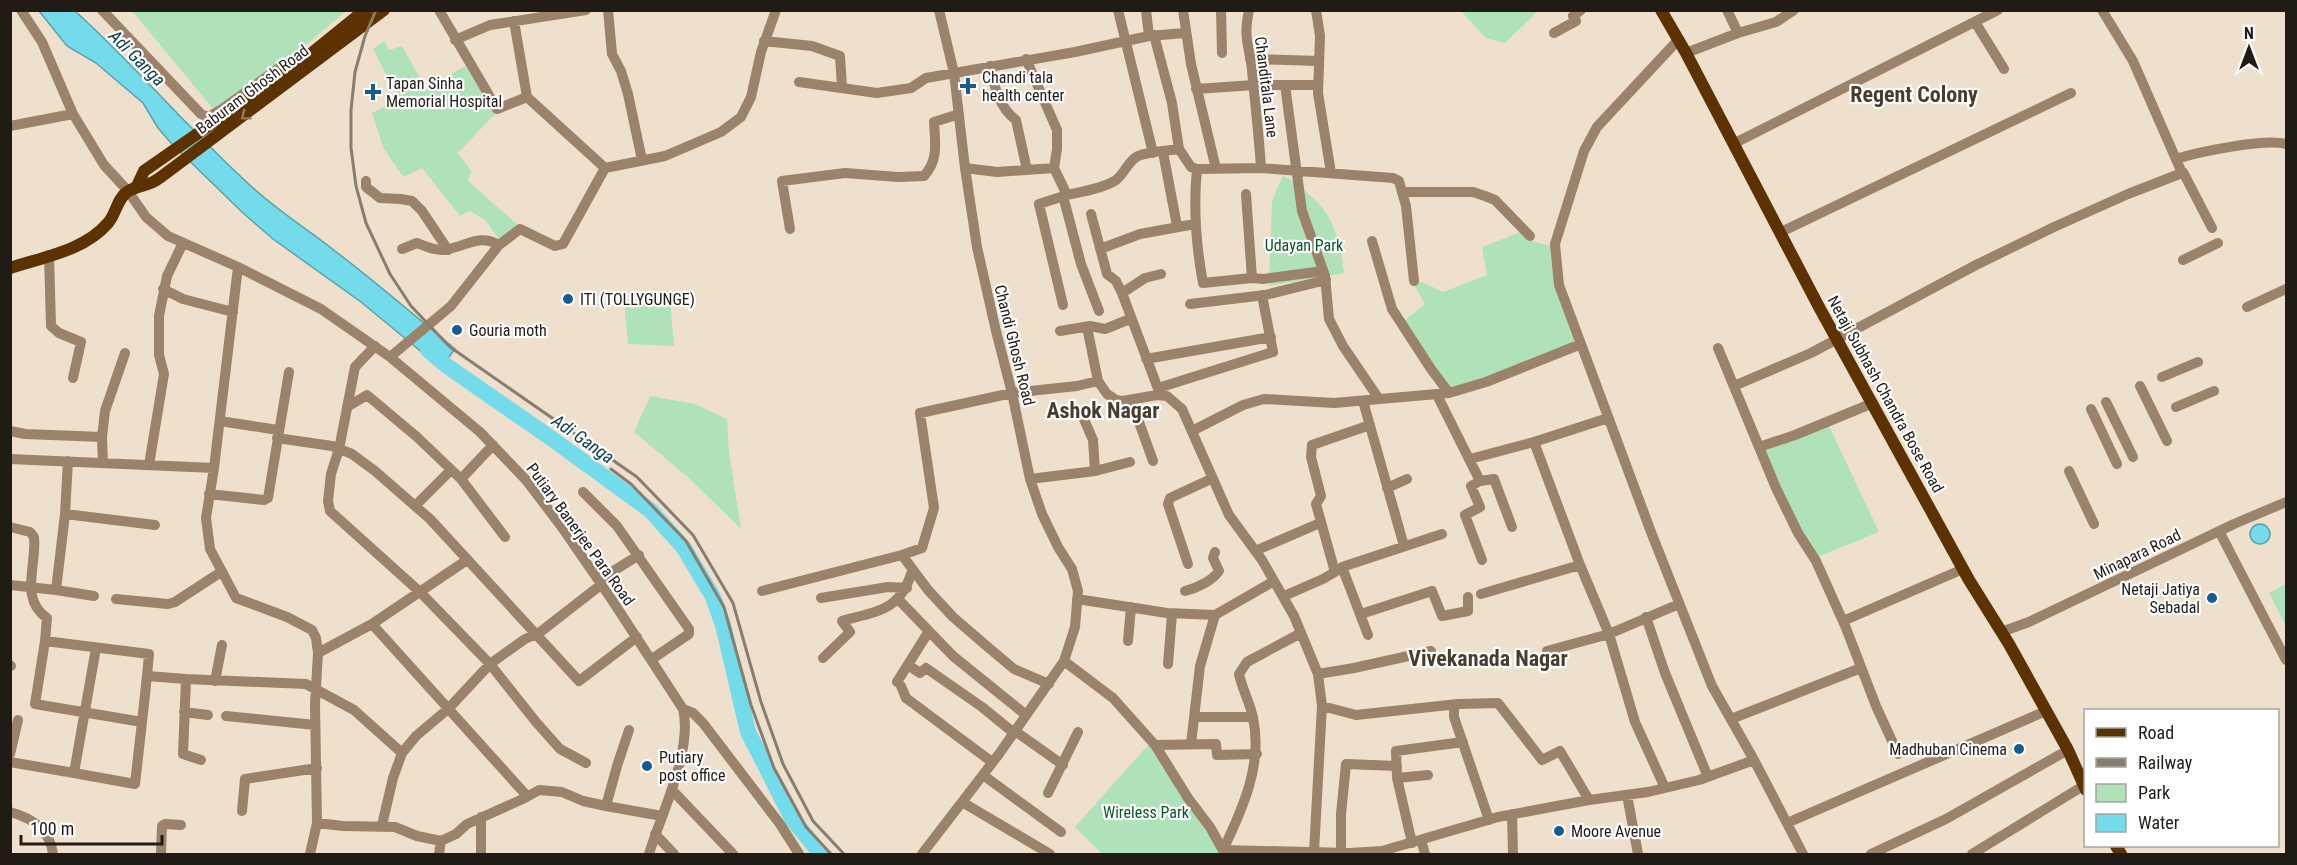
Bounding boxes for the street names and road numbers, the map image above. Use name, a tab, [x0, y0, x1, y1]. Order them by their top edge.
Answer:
street label: Chanditala Lane	[1251, 35, 1282, 139]
street label: Baburam Ghosh Road	[192, 41, 312, 138]
street label: Chandi Ghosh Road	[990, 283, 1039, 407]
street label: Netaji Subhash Chandra Bose Road	[1823, 292, 1948, 496]
street label: Putiary Banerjee Para Road	[523, 459, 639, 609]
street label: Minapara Road	[2090, 525, 2184, 584]

